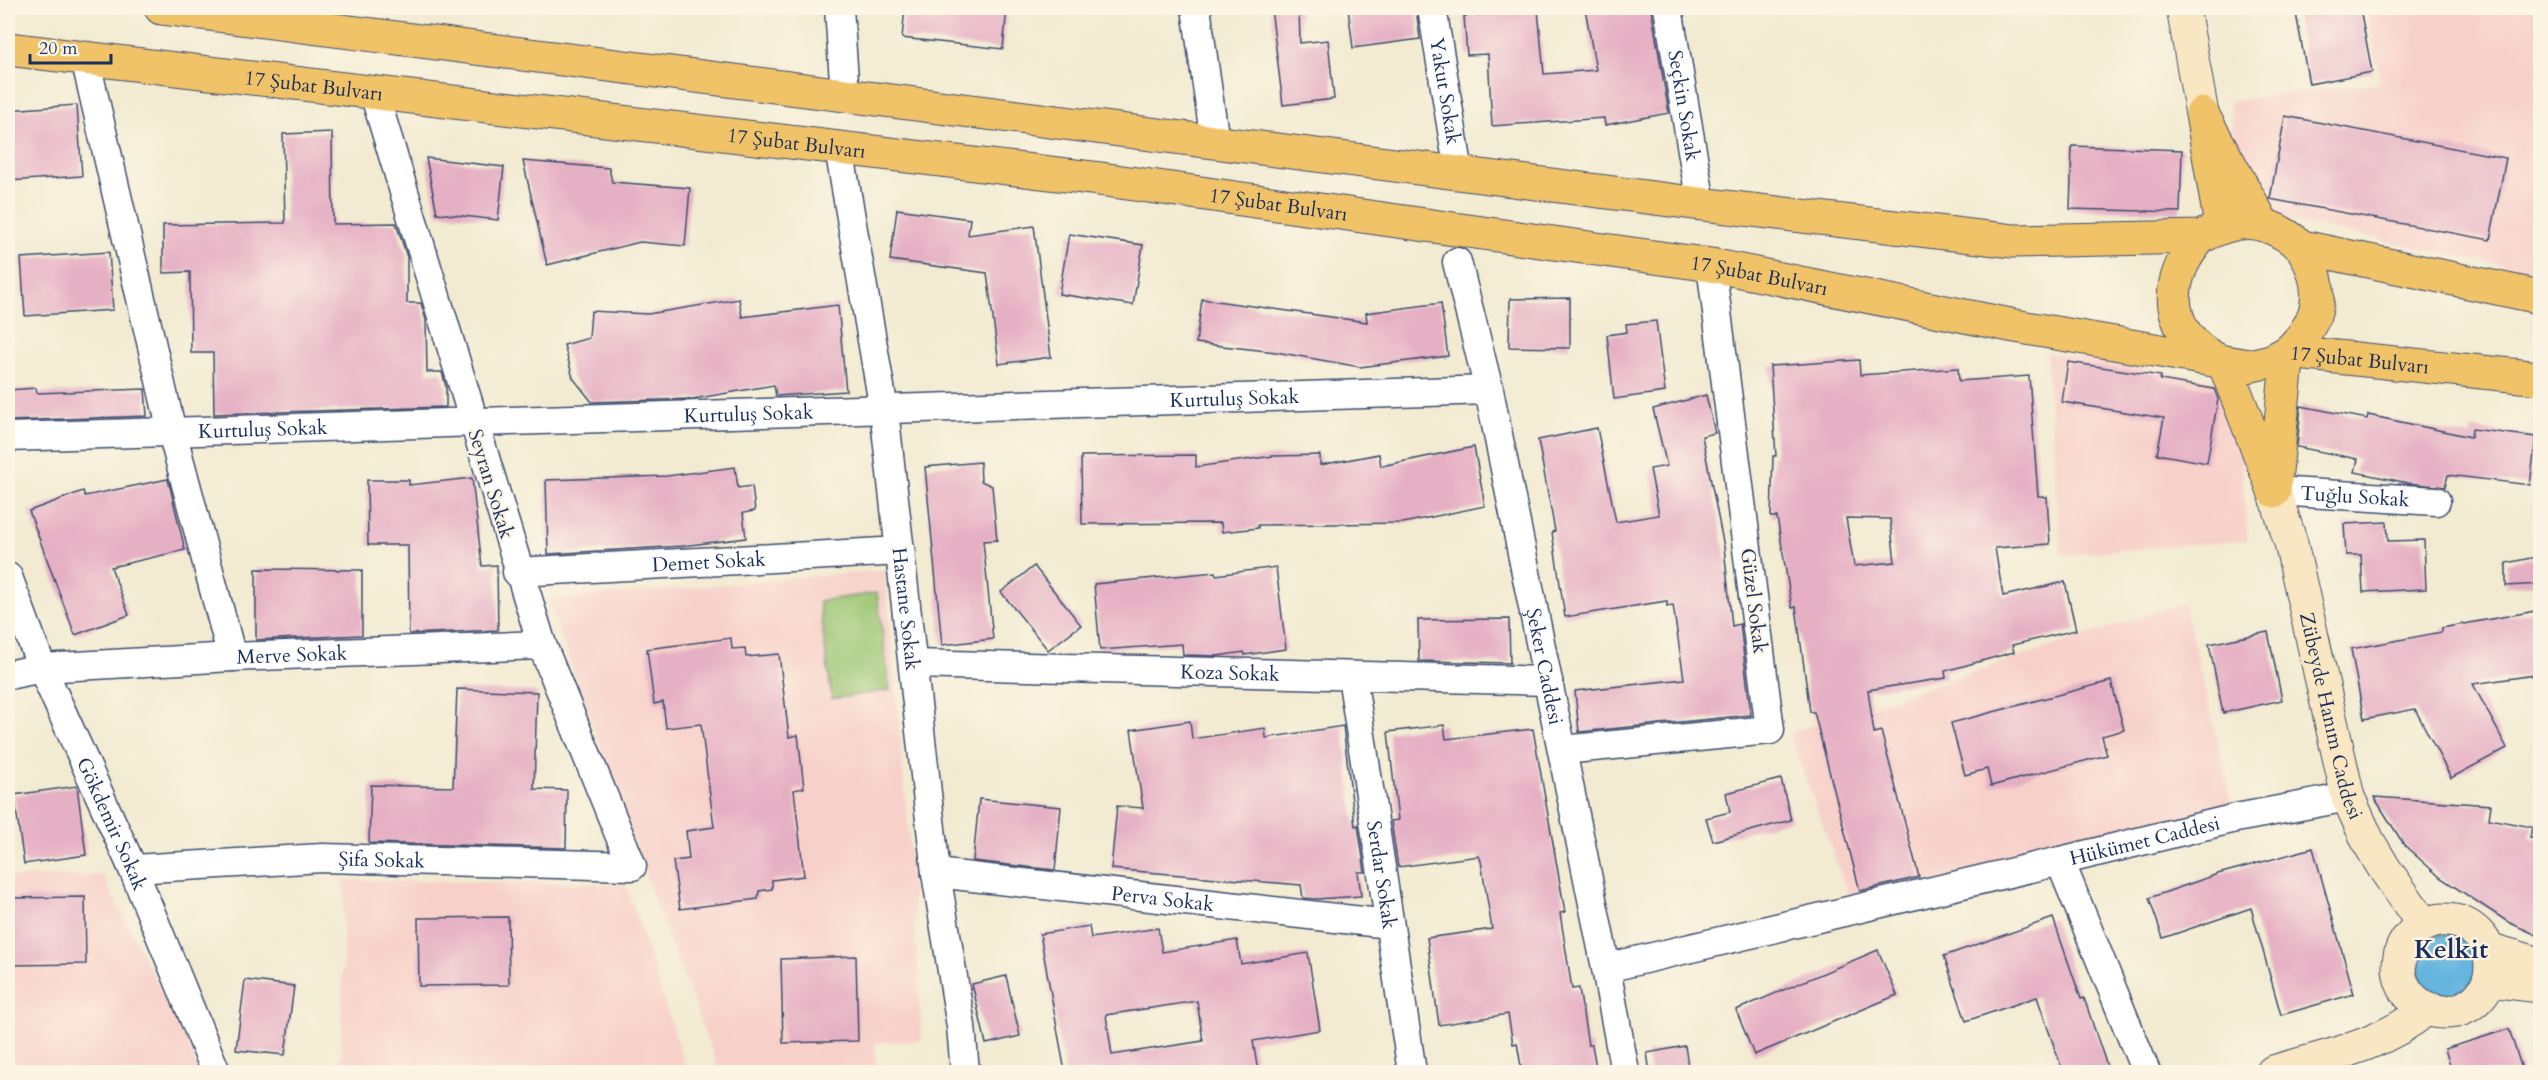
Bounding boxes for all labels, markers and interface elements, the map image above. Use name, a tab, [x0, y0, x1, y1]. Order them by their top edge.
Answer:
scale bar	[30, 27, 111, 65]
street label: Yakut Sokak	[1424, 35, 1468, 147]
text: 20 m	[39, 36, 78, 61]
street label: Seçkin Sokak	[1662, 48, 1707, 163]
street label: 17 Şubat Bulvarı	[243, 64, 385, 107]
street label: 17 Şubat Bulvarı	[726, 121, 868, 165]
street label: 17 Şubat Bulvarı	[1208, 181, 1350, 227]
street label: 17 Şubat Bulvarı	[1689, 249, 1831, 302]
street label: 17 Şubat Bulvarı	[2289, 339, 2431, 380]
street label: Kurtuluş Sokak	[1169, 383, 1300, 414]
street label: Kurtuluş Sokak	[683, 398, 814, 429]
street label: Kurtuluş Sokak	[198, 413, 328, 444]
street label: Seyran Sokak	[462, 426, 521, 542]
street label: Tuğlu Sokak	[2300, 479, 2410, 513]
street label: Demet Sokak	[651, 545, 767, 578]
street label: Hastane Sokak	[886, 546, 927, 672]
street label: Güzel Sokak	[1734, 547, 1774, 656]
street label: Şeker Caddesi	[1520, 606, 1570, 727]
street label: Zübeyde Hanım Caddesi	[2293, 610, 2370, 824]
street label: Merve Sokak	[236, 639, 348, 670]
street label: Koza Sokak	[1180, 658, 1280, 687]
street label: Gökdemir Sokak	[71, 753, 154, 895]
street label: Hükümet Caddesi	[2067, 809, 2223, 872]
street label: Serdar Sokak	[1361, 819, 1404, 931]
street label: Şifa Sokak	[338, 845, 426, 874]
street label: Perva Sokak	[1110, 879, 1216, 918]
district label: Kelkit	[2414, 932, 2488, 967]

